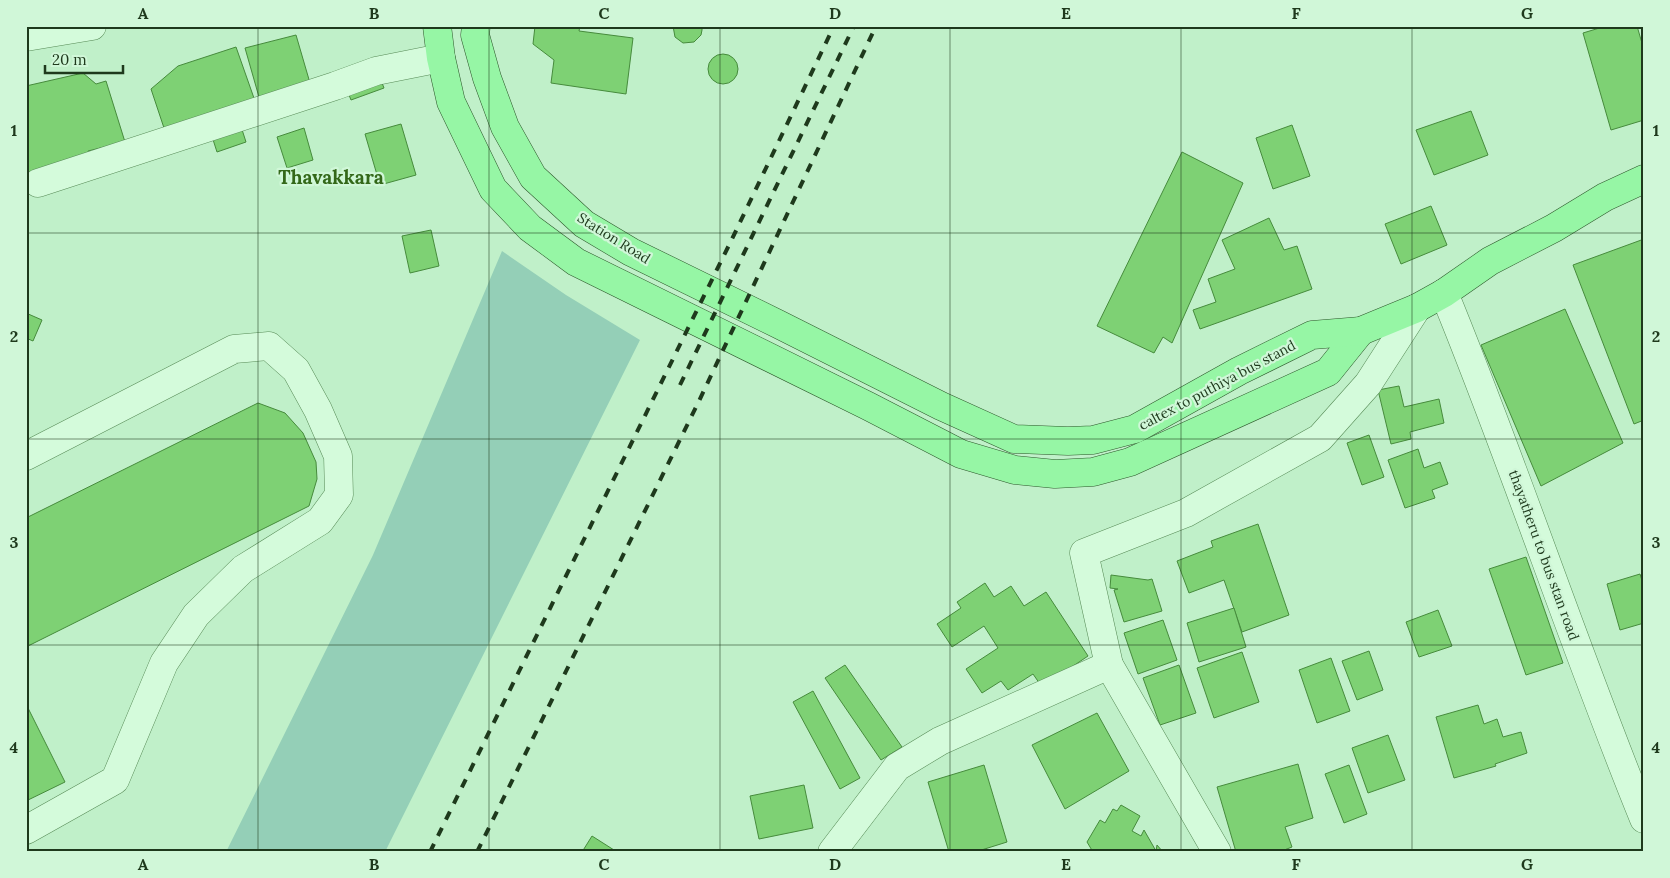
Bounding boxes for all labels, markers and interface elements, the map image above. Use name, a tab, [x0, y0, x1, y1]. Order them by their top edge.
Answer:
text: A	[138, 3, 149, 23]
text: B	[369, 3, 380, 23]
text: C	[598, 3, 610, 23]
text: D	[829, 3, 841, 23]
text: E	[1061, 3, 1071, 23]
text: F	[1291, 3, 1301, 23]
text: G	[1521, 3, 1533, 23]
scale bar	[45, 42, 122, 74]
text: 20 m	[52, 50, 87, 69]
text: 1	[11, 120, 17, 140]
text: 1	[1653, 120, 1659, 140]
district label: Thavakkara	[278, 165, 384, 189]
street label: Station Road	[574, 208, 654, 268]
text: 2	[10, 326, 18, 346]
text: 2	[1652, 326, 1660, 346]
street label: caltex to puthiya bus stand	[1135, 336, 1299, 434]
street label: thayatheru to bus stan road	[1505, 467, 1583, 643]
text: 3	[10, 532, 19, 552]
text: 3	[1652, 532, 1661, 552]
text: 4	[10, 737, 19, 757]
text: 4	[1652, 737, 1661, 757]
text: A	[138, 854, 149, 874]
text: B	[369, 854, 380, 874]
text: C	[598, 854, 610, 874]
text: D	[829, 854, 841, 874]
text: E	[1061, 854, 1071, 874]
text: F	[1291, 854, 1301, 874]
text: G	[1521, 854, 1533, 874]

